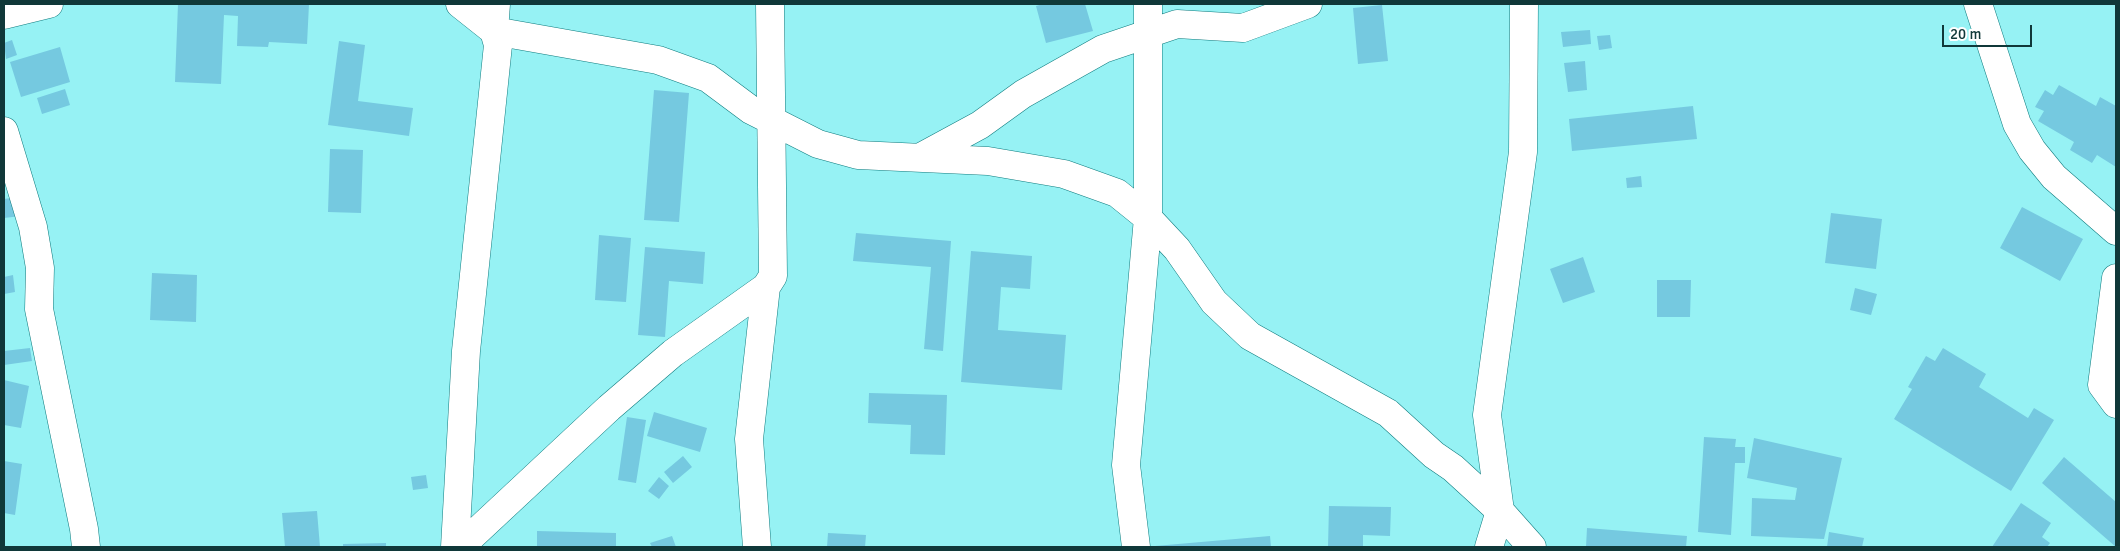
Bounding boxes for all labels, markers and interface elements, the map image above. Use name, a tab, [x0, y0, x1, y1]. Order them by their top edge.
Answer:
scale bar	[1945, 15, 2035, 47]
text: 20 m	[1950, 25, 1981, 43]

